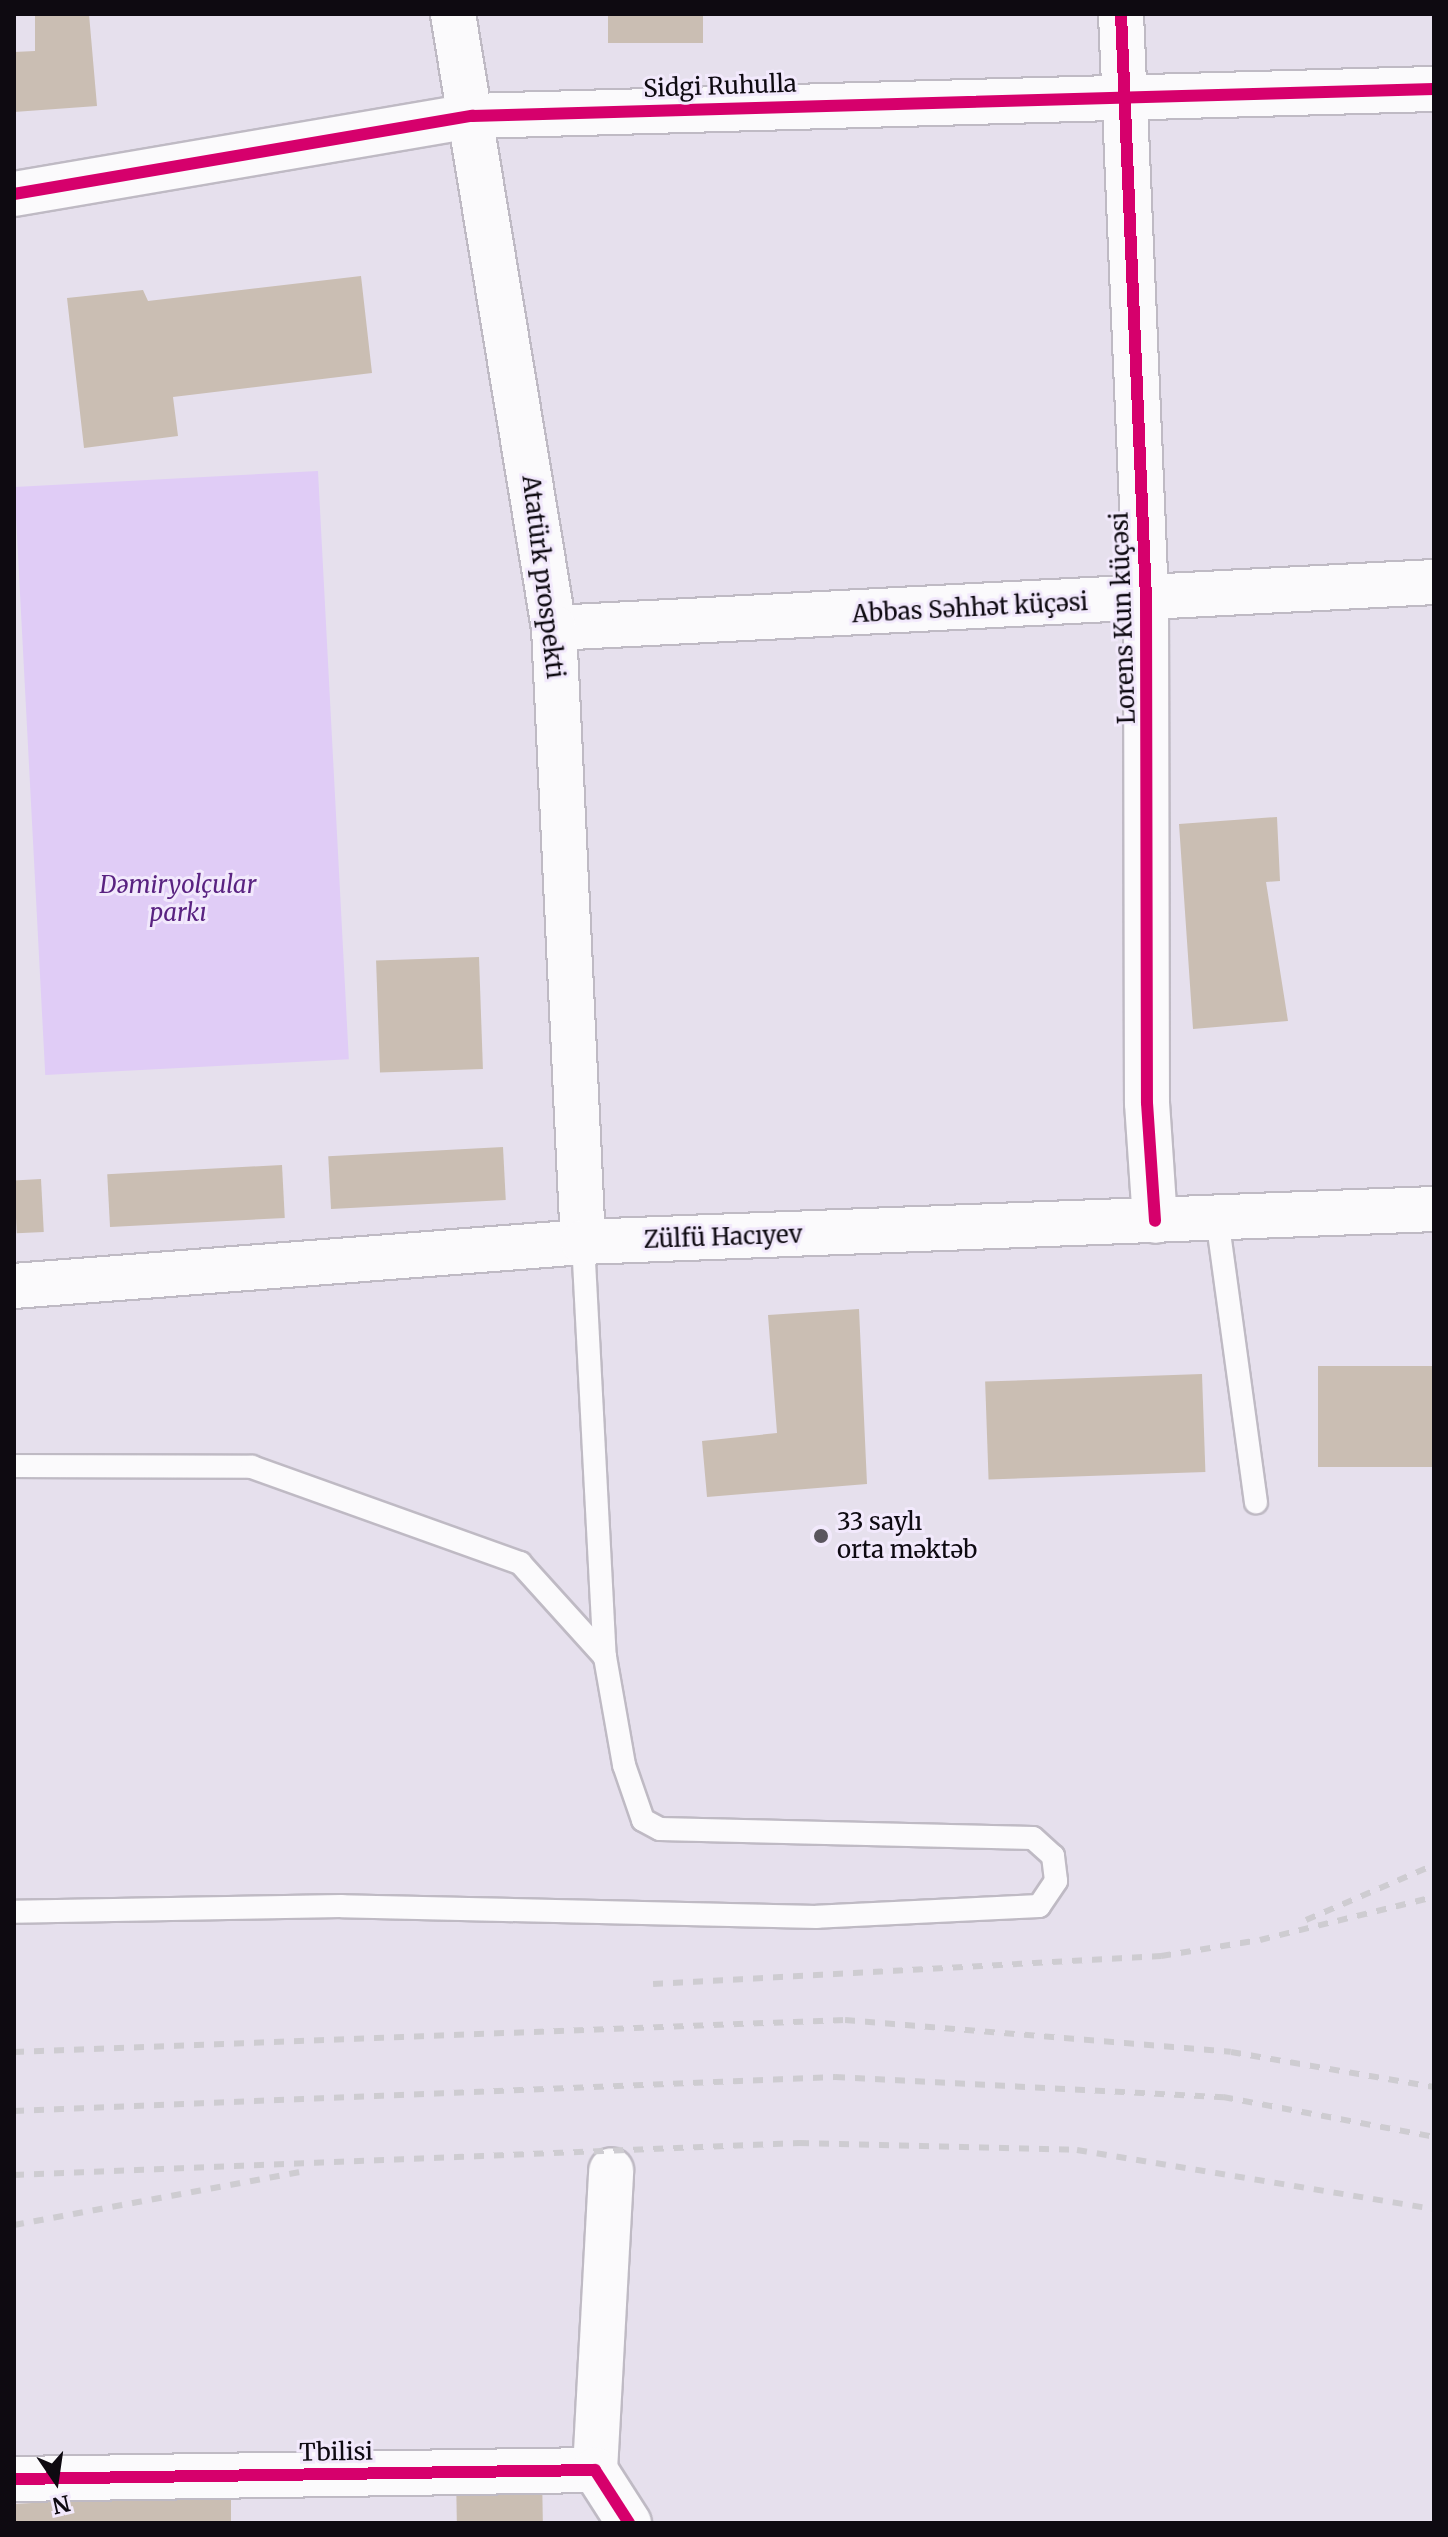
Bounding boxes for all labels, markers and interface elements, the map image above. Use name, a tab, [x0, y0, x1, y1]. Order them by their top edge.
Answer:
street label: Sidgi Ruhulla	[643, 69, 797, 103]
street label: Atatürk prospekti	[516, 474, 570, 680]
street label: Lorens Kun küçəsi	[1105, 511, 1141, 725]
street label: Abbas Səhhət küçəsi	[851, 587, 1089, 629]
park label: Dəmiryolçular parkı	[100, 871, 256, 927]
street label: Zülfü Hacıyev	[643, 1220, 803, 1254]
place label: 33 saylı orta məktəb	[837, 1508, 977, 1564]
marker: 33 saylı orta məktəb	[812, 1527, 830, 1545]
street label: Tbilisi	[299, 2437, 373, 2467]
north arrow	[16, 2441, 96, 2521]
text: N	[50, 2489, 73, 2520]

